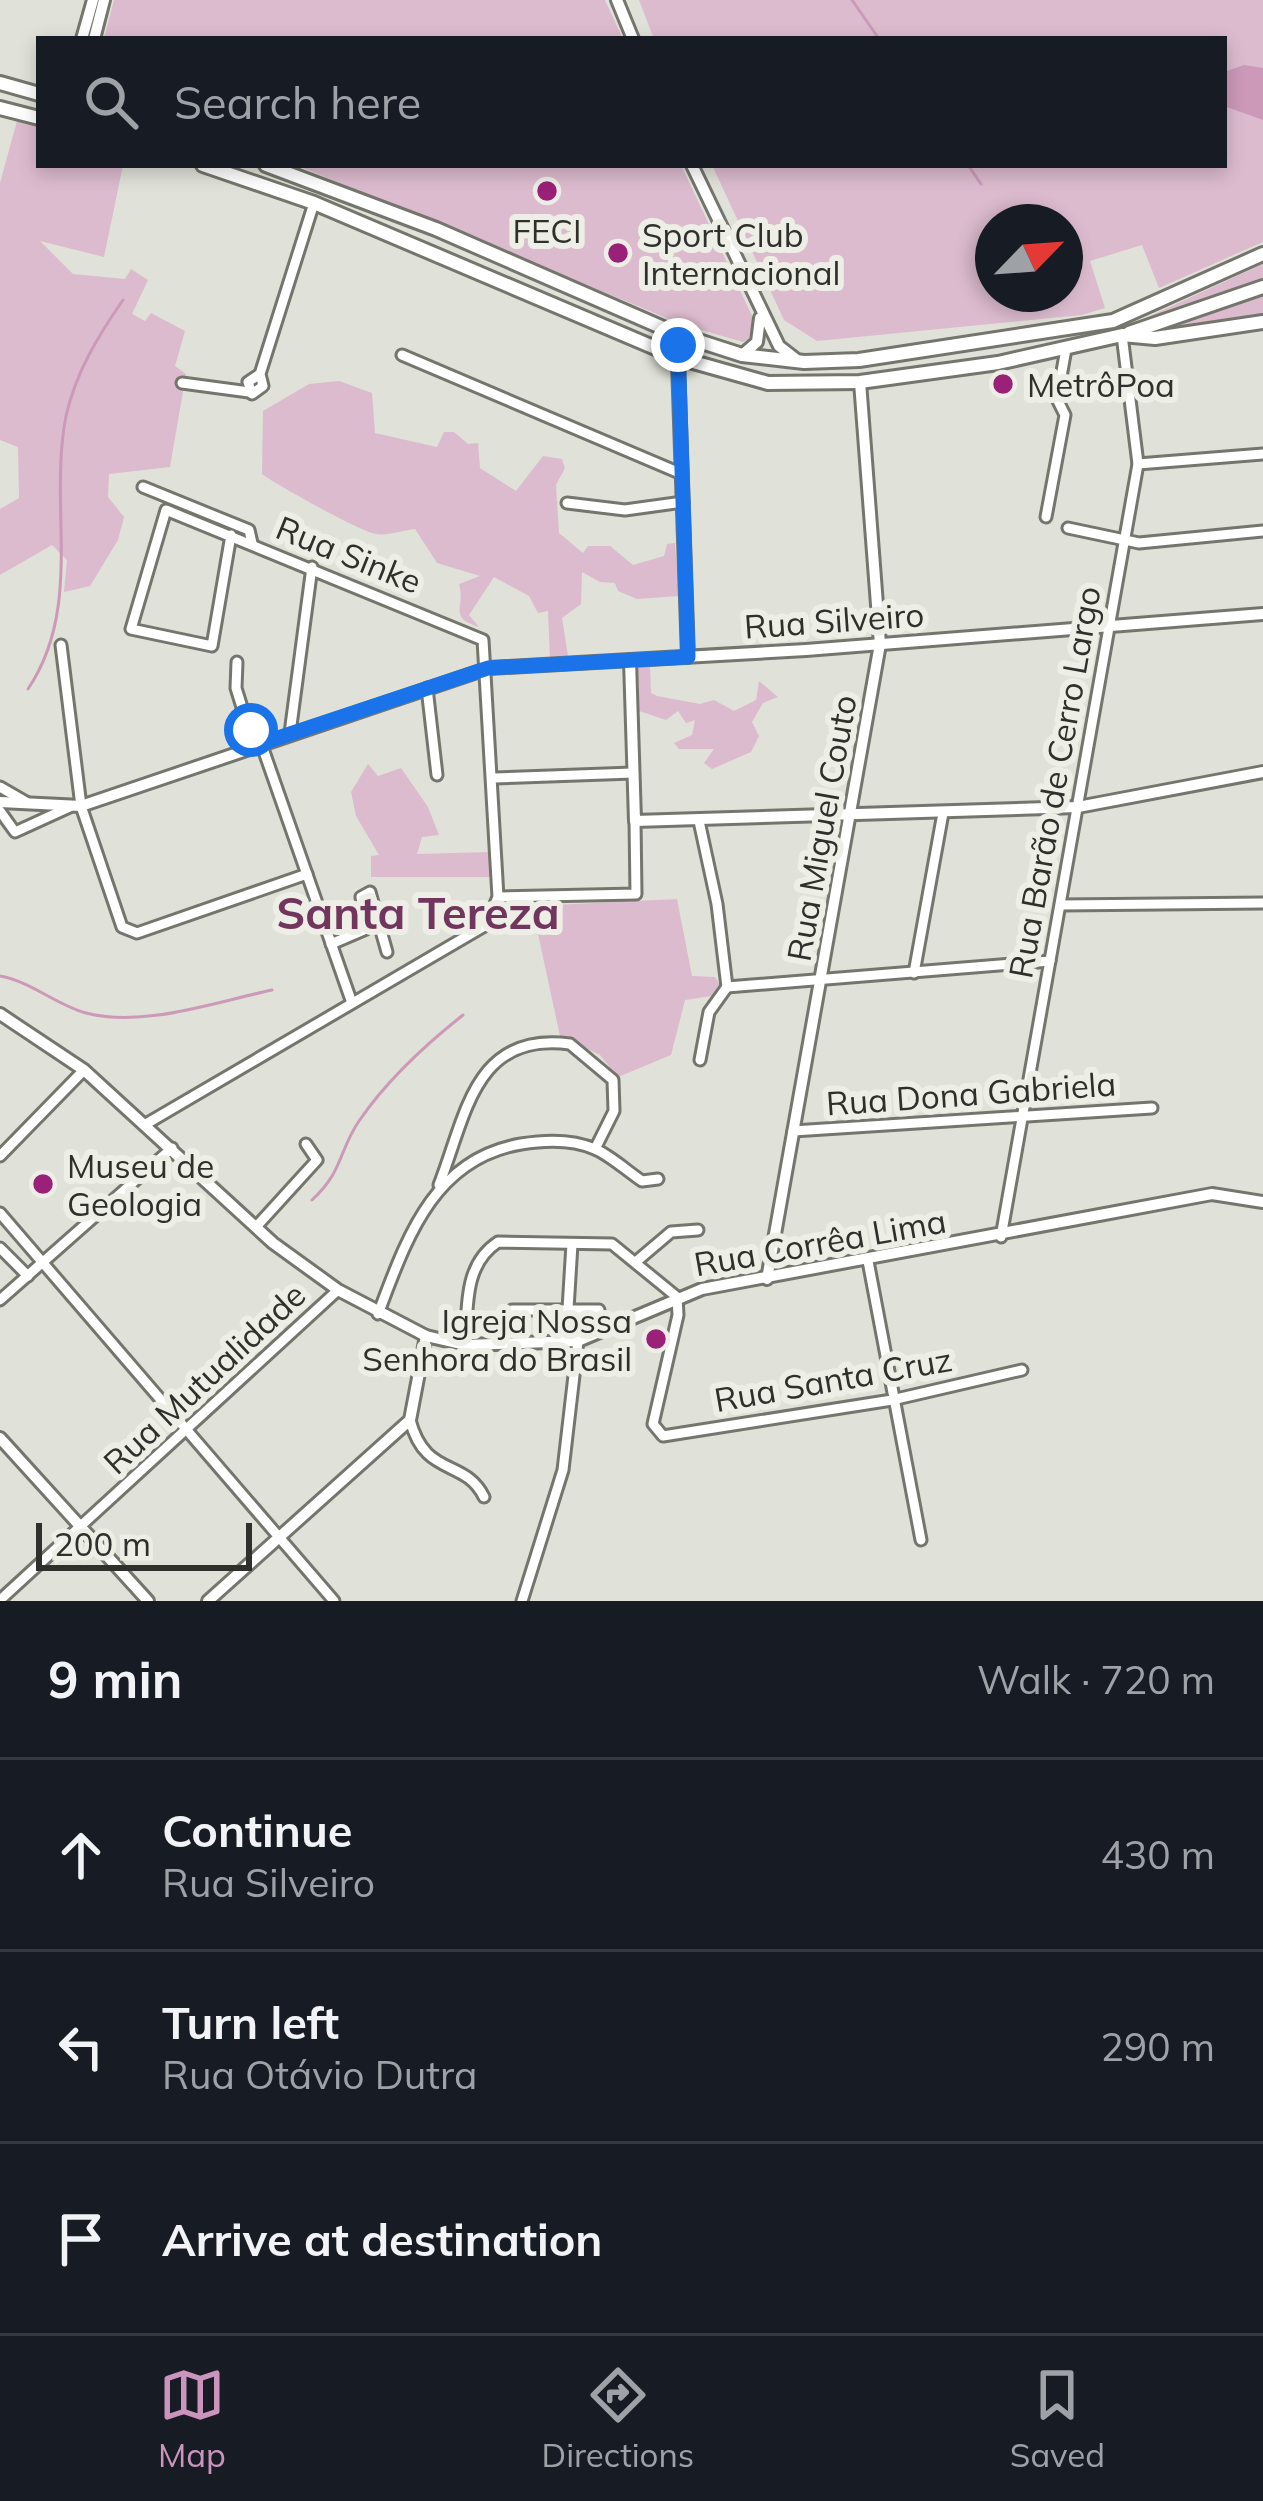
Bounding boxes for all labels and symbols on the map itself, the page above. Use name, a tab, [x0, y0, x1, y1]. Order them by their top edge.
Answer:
marker: FECI	[534, 178, 560, 204]
north arrow	[975, 204, 1083, 312]
place label: FECI	[513, 210, 581, 251]
place label: Sport Club Internacional	[642, 214, 840, 293]
marker: Sport Club Internacional	[605, 240, 631, 266]
route end	[651, 318, 705, 372]
place label: MetrôPoa	[1027, 364, 1175, 405]
marker: MetrôPoa	[990, 371, 1016, 397]
street label: Rua Sinke	[271, 506, 427, 602]
street label: Rua Barão de Cerro Largo	[999, 583, 1109, 981]
street label: Rua Silveiro	[743, 593, 925, 647]
street label: Rua Miguel Couto	[777, 692, 865, 964]
route start	[224, 703, 278, 757]
district label: Santa Tereza	[276, 884, 560, 940]
street label: Rua Dona Gabriela	[825, 1062, 1117, 1124]
place label: Museu de Geologia	[67, 1145, 214, 1224]
marker: Museu de Geologia	[30, 1171, 56, 1197]
street label: Rua Corrêa Lima	[691, 1200, 949, 1284]
street label: Rua Mutualidade	[95, 1274, 313, 1482]
place label: Igreja Nossa Senhora do Brasil	[362, 1300, 632, 1379]
marker: Igreja Nossa Senhora do Brasil	[643, 1326, 669, 1352]
street label: Rua Santa Cruz	[711, 1338, 955, 1420]
scale bar	[36, 1517, 252, 1570]

